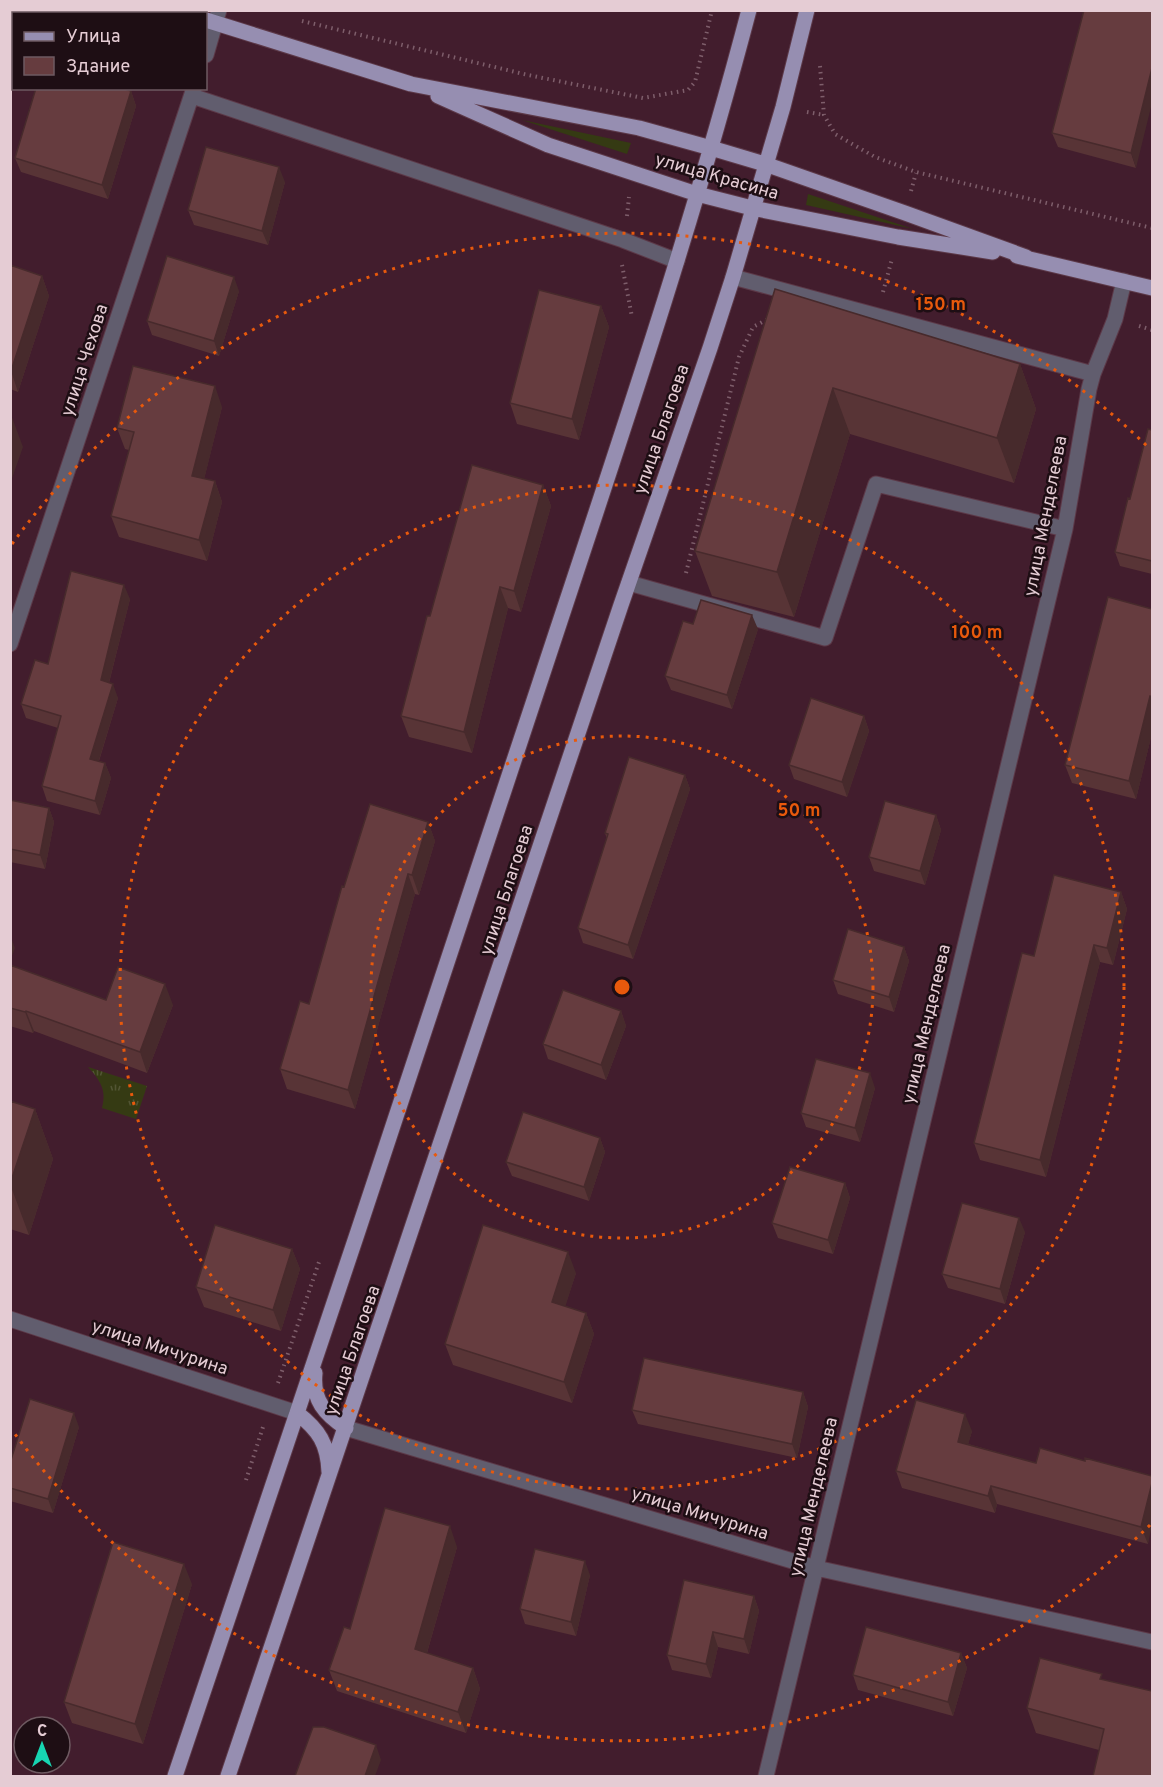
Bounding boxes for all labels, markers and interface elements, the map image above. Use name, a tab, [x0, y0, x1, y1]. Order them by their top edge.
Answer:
legend	[12, 12, 207, 90]
text: Улица	[66, 26, 120, 49]
text: Здание	[66, 56, 130, 79]
street label: улица Красина	[652, 149, 781, 206]
text: 150 m	[916, 294, 966, 317]
street label: улица Чехова	[56, 301, 114, 420]
street label: улица Благоева	[629, 361, 695, 497]
street label: улица Менделеева	[1020, 434, 1073, 599]
text: 100 m	[951, 622, 1003, 645]
text: 50 m	[777, 800, 821, 823]
street label: улица Благоева	[475, 822, 539, 959]
street label: улица Менделеева	[898, 942, 957, 1106]
centre of rings	[612, 977, 632, 997]
street label: улица Благоева	[320, 1282, 386, 1418]
street label: улица Мичурина	[88, 1316, 231, 1381]
street label: улица Менделеева	[785, 1415, 844, 1579]
street label: улица Мичурина	[628, 1483, 771, 1546]
north arrow	[12, 1715, 72, 1775]
text: С	[37, 1722, 47, 1742]

